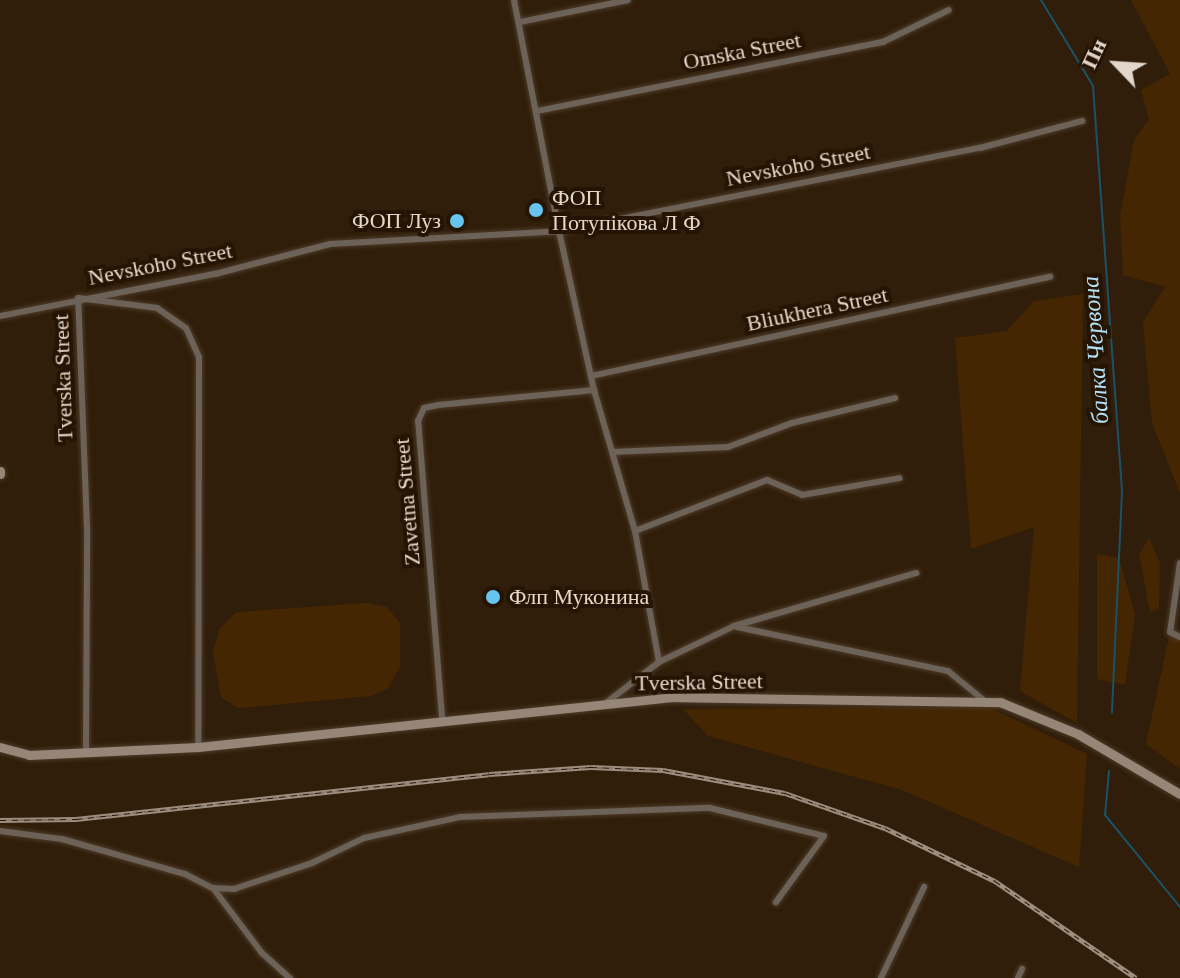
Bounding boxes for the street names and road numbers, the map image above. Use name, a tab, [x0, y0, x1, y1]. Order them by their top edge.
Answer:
street label: Omska Street	[681, 27, 803, 75]
street label: Nevskoho Street	[724, 138, 872, 192]
street label: Nevskoho Street	[86, 237, 234, 291]
street label: Bliukhera Street	[744, 281, 890, 337]
street label: Tverska Street	[48, 314, 78, 442]
street label: Zavetna Street	[388, 437, 426, 567]
street label: Tverska Street	[635, 668, 763, 696]

